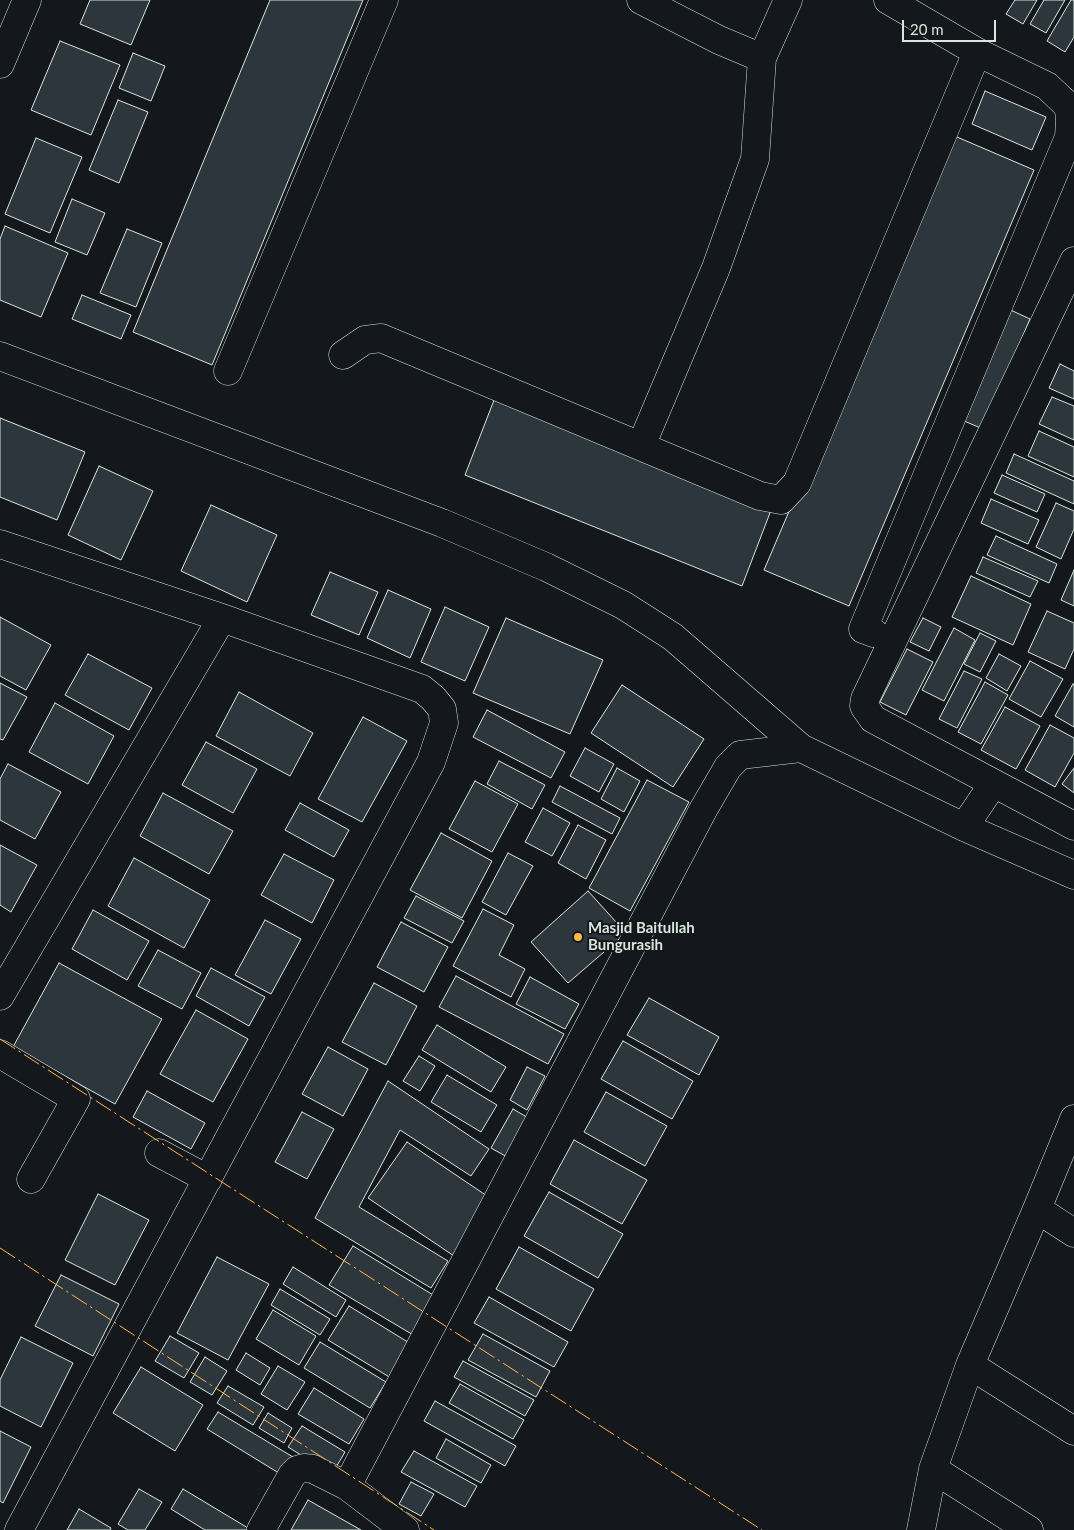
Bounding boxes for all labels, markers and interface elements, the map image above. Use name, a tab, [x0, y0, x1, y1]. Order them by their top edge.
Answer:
scale bar	[904, 10, 998, 42]
text: 20 m	[910, 20, 944, 38]
place label: Masjid Baitullah Bungurasih	[588, 919, 695, 954]
marker: Masjid Baitullah Bungurasih	[572, 931, 584, 943]

